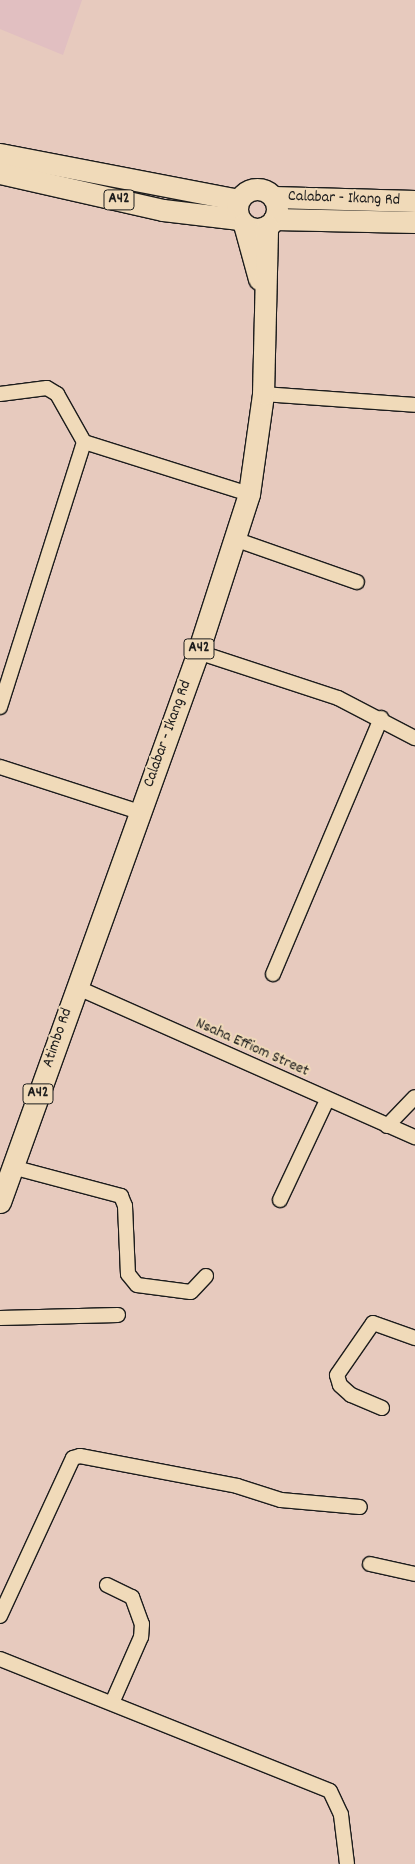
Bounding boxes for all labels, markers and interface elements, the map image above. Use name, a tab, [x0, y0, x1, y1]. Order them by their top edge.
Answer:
street label: Calabar - Ikang Rd	[288, 187, 400, 211]
road number: A42	[103, 188, 135, 212]
road number: A42	[183, 636, 215, 662]
street label: Calabar - Ikang Rd	[140, 678, 196, 790]
street label: Atimbo Rd	[39, 1006, 77, 1070]
street label: Nsaha Effiom Street	[192, 1014, 312, 1082]
road number: A42	[22, 1082, 54, 1106]

